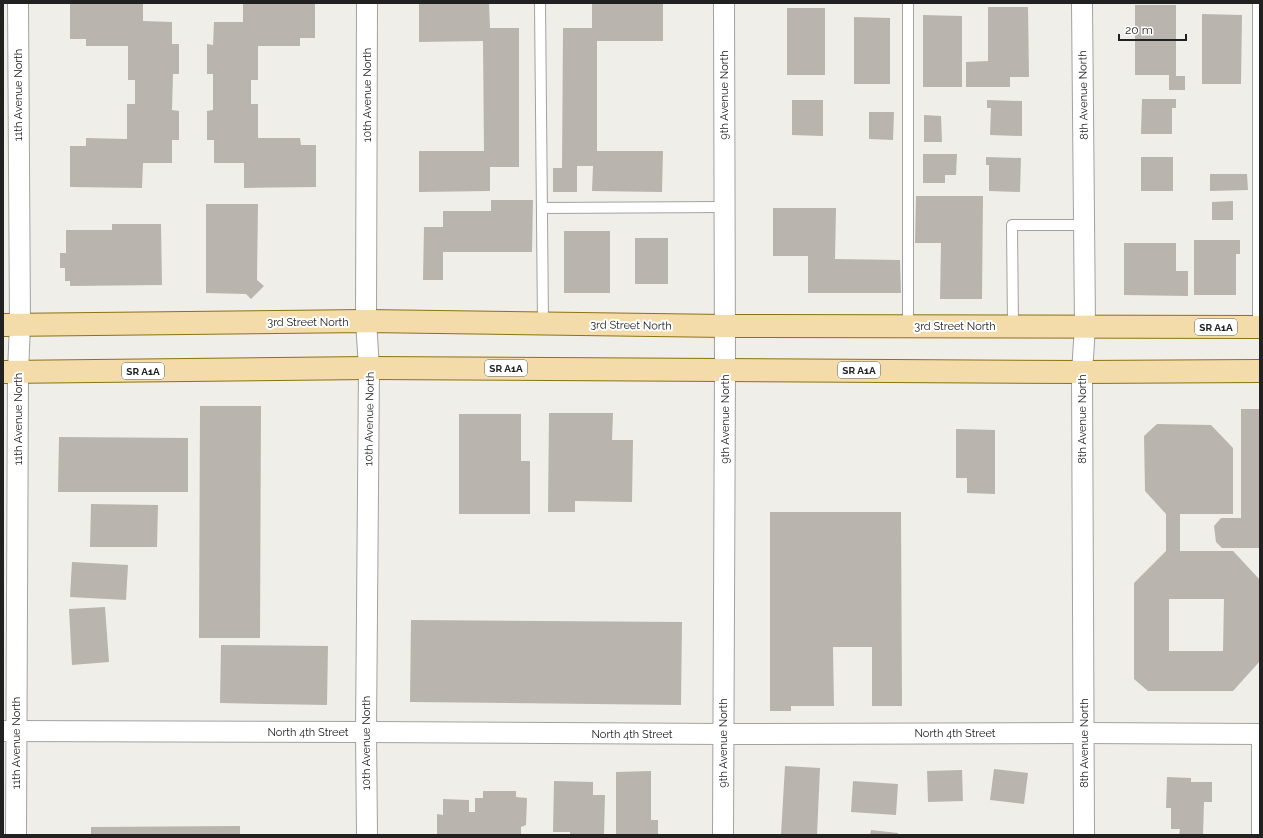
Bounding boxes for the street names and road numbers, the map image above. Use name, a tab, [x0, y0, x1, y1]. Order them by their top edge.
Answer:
street label: 10th Avenue North	[361, 48, 374, 142]
street label: 11th Avenue North	[12, 49, 25, 141]
street label: 9th Avenue North	[718, 50, 731, 140]
street label: 8th Avenue North	[1076, 50, 1091, 140]
street label: 3rd Street North	[267, 316, 349, 329]
street label: 3rd Street North	[590, 318, 672, 333]
road number: SR A1A	[1195, 319, 1237, 335]
street label: 3rd Street North	[914, 320, 996, 333]
road number: SR A1A	[485, 360, 527, 376]
road number: SR A1A	[838, 362, 880, 378]
road number: SR A1A	[122, 363, 164, 379]
street label: 10th Avenue North	[362, 372, 377, 466]
street label: 11th Avenue North	[12, 373, 25, 465]
street label: 9th Avenue North	[719, 374, 732, 464]
street label: 8th Avenue North	[1076, 374, 1089, 464]
street label: 10th Avenue North	[360, 696, 373, 790]
street label: 11th Avenue North	[10, 697, 23, 789]
street label: 9th Avenue North	[717, 698, 730, 788]
street label: 8th Avenue North	[1078, 698, 1091, 788]
street label: North 4th Street	[267, 726, 349, 739]
street label: North 4th Street	[914, 727, 996, 740]
street label: North 4th Street	[591, 728, 673, 741]

